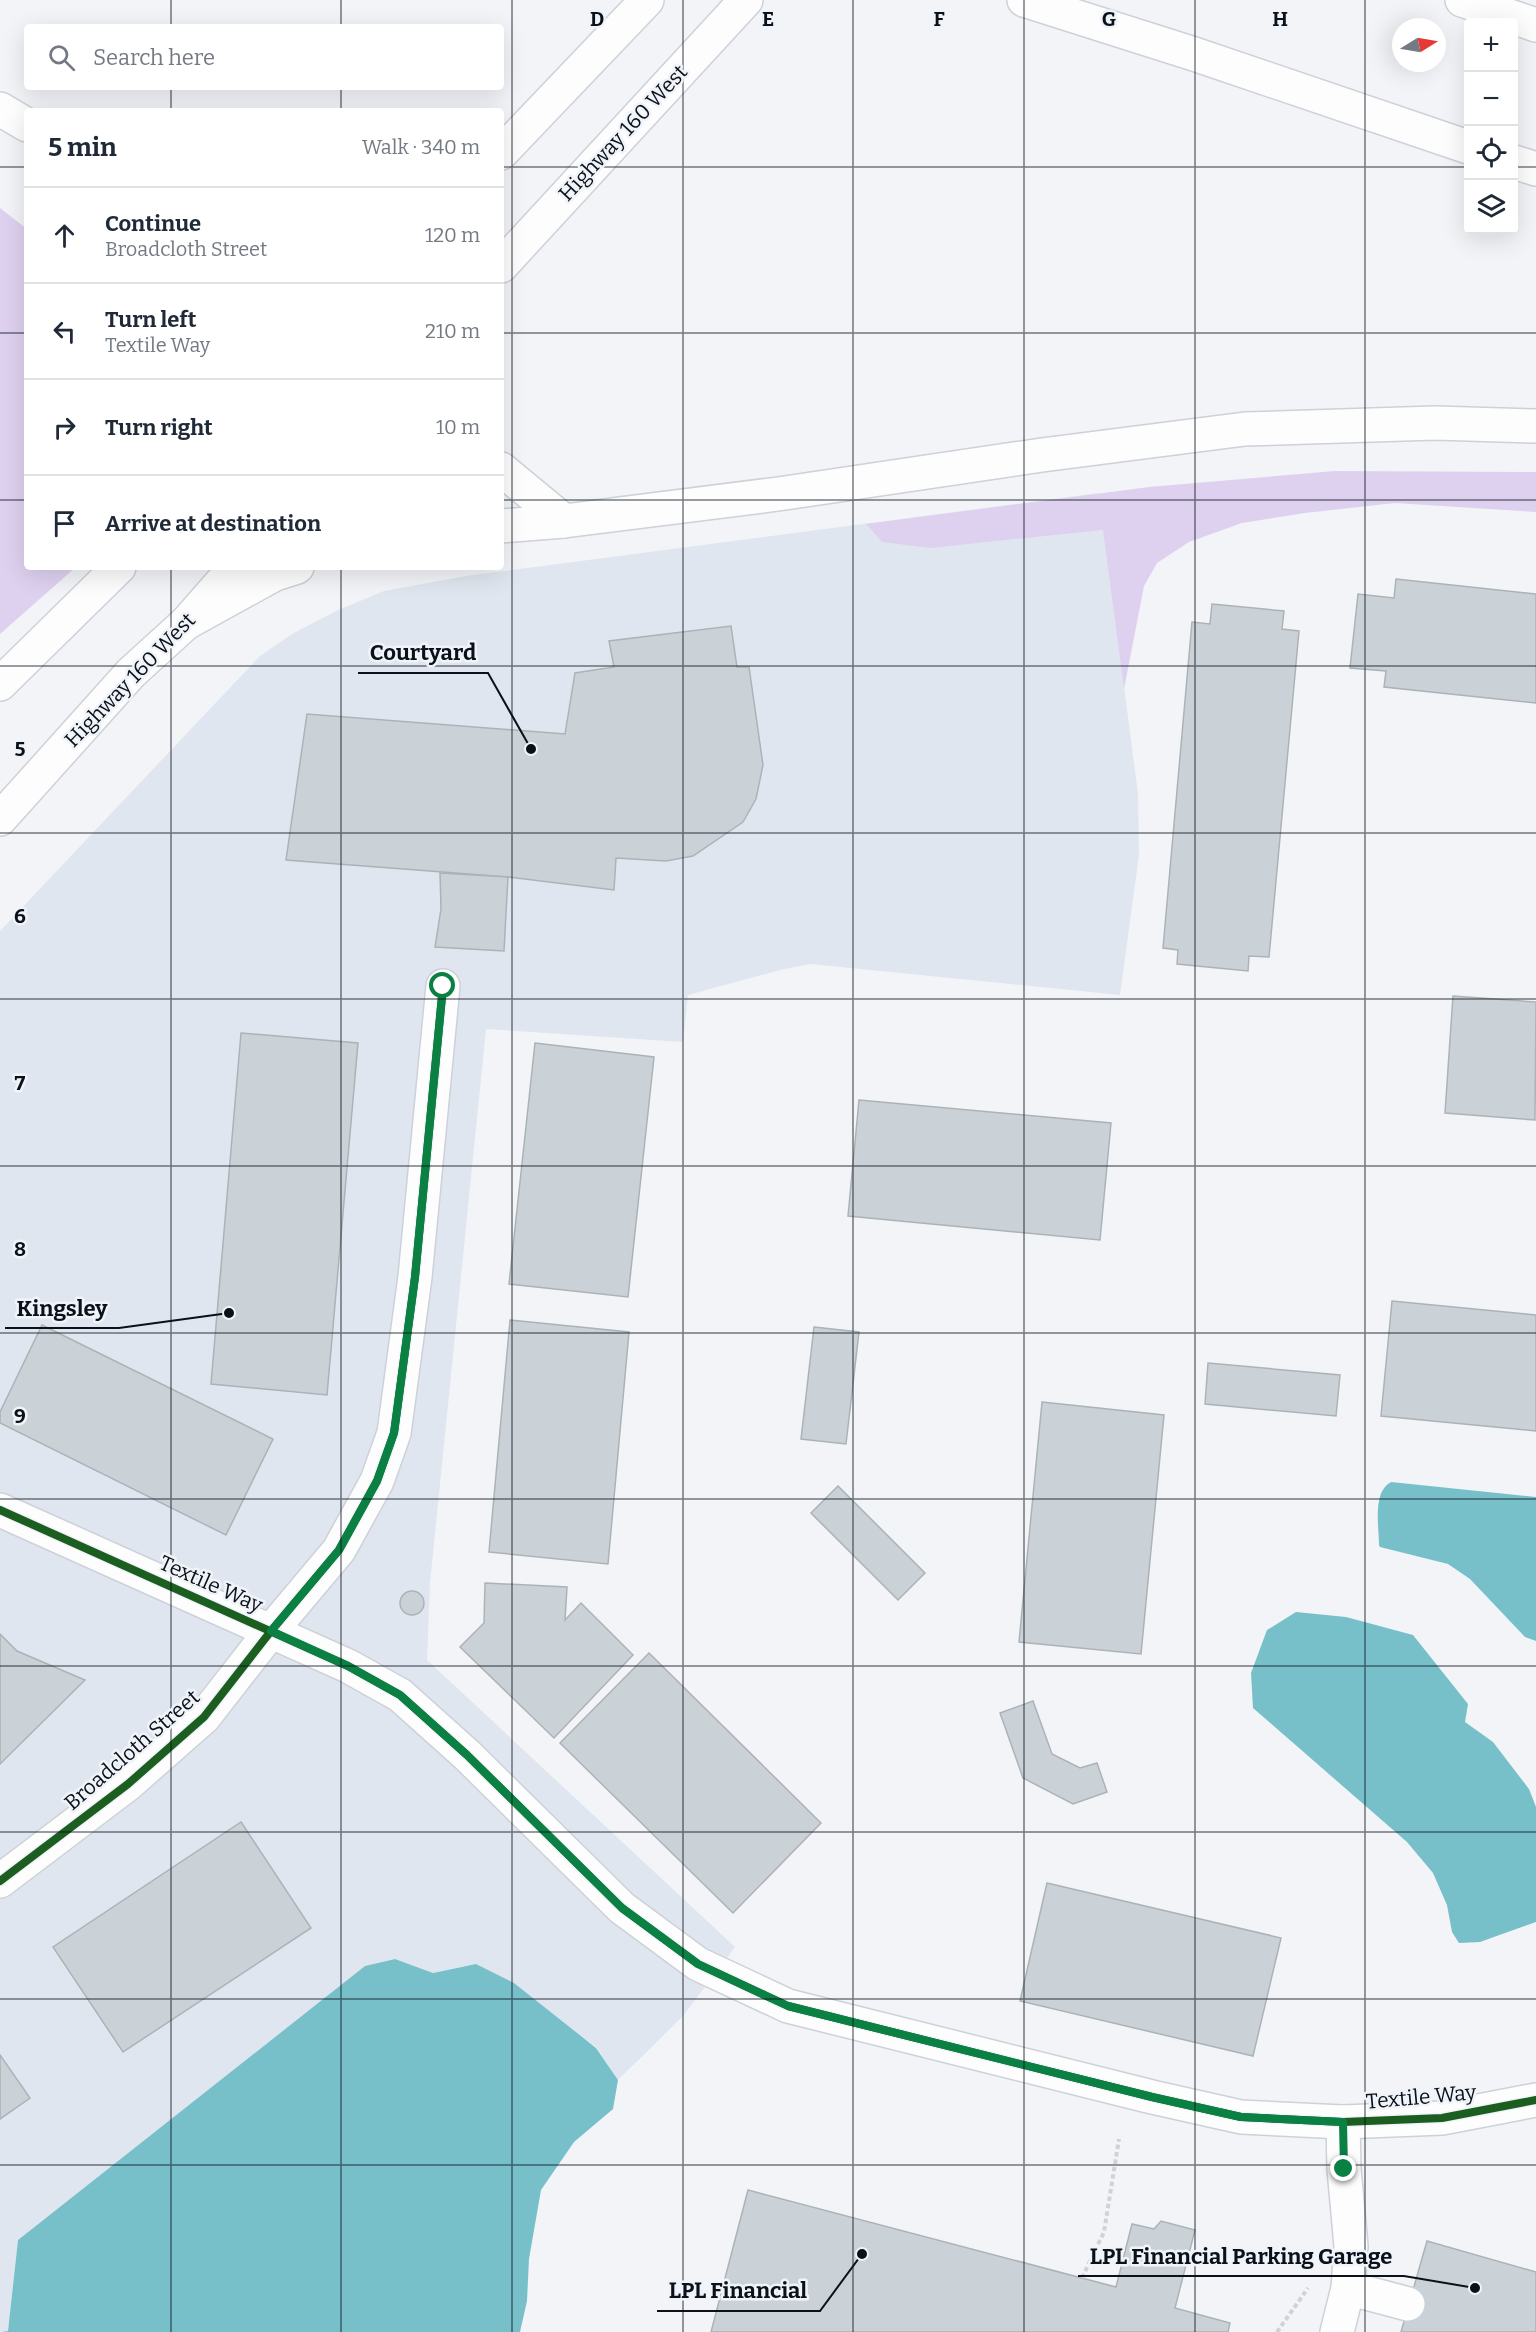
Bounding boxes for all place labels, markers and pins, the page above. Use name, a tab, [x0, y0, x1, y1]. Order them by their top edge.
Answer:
callout: Courtyard	[358, 633, 488, 673]
callout: Kingsley	[5, 1288, 119, 1328]
callout: LPL Financial Parking Garage	[1078, 2236, 1404, 2276]
callout: LPL Financial	[657, 2271, 820, 2311]

